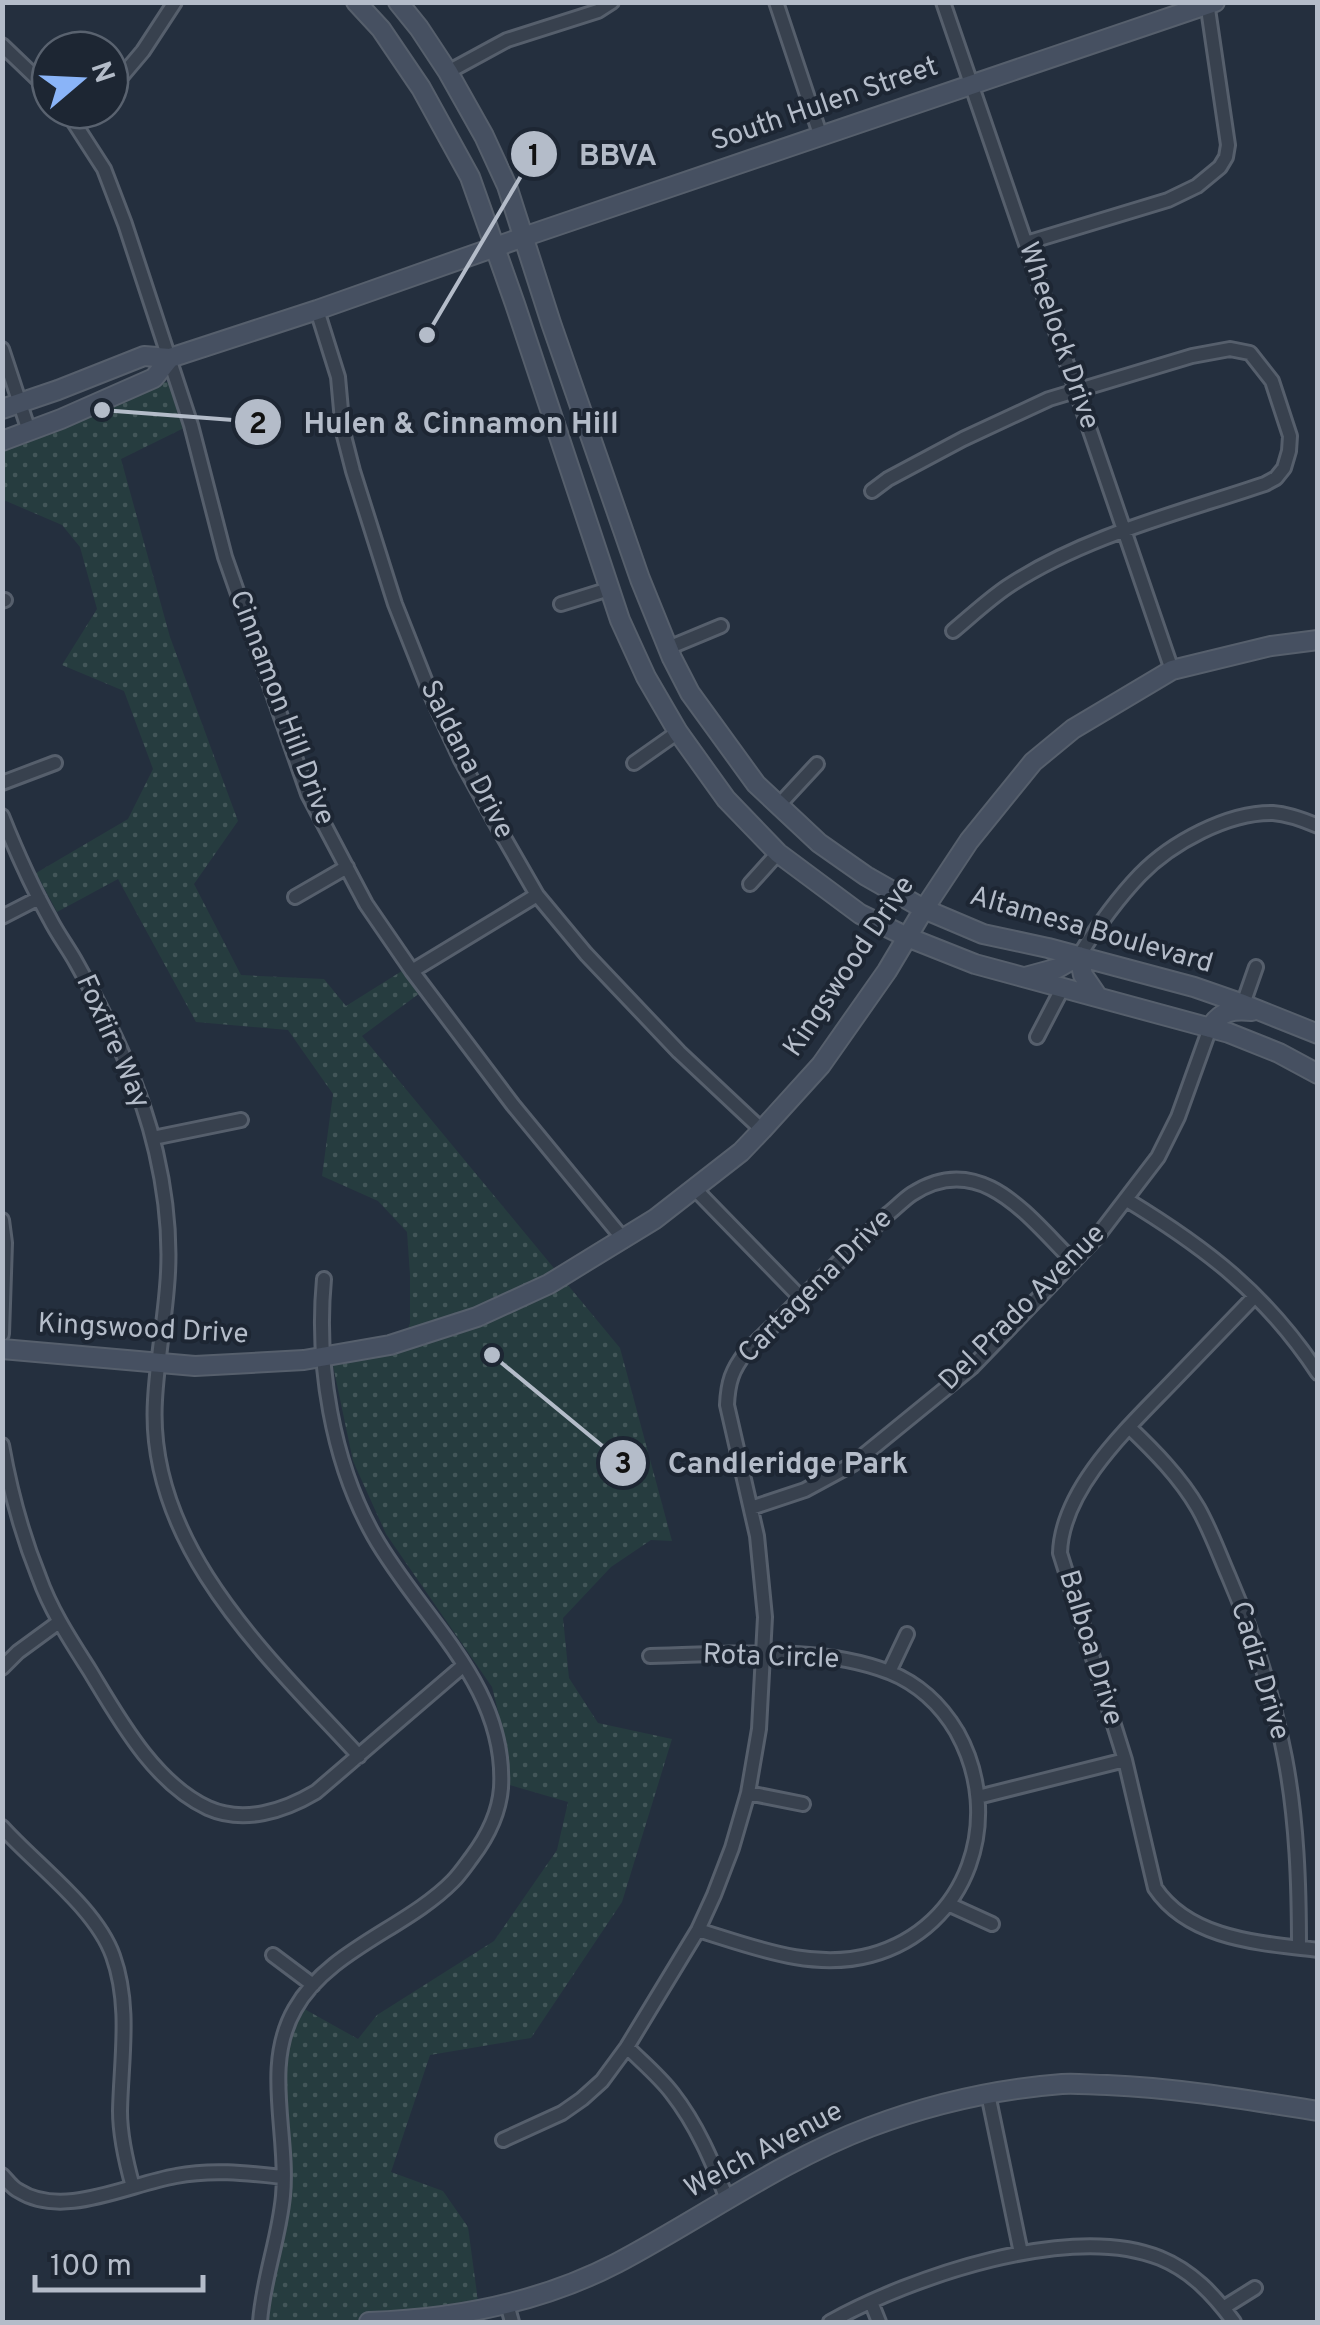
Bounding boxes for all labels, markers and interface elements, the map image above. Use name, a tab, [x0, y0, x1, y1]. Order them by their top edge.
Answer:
north arrow	[30, 30, 130, 130]
street label: South Hulen Street	[707, 49, 943, 161]
text: N	[81, 57, 121, 88]
callout: BBVA	[509, 124, 677, 184]
text: 1	[528, 139, 540, 176]
text: BBVA	[579, 139, 657, 176]
street label: Wheelock Drive	[1009, 238, 1107, 434]
callout: Hulen & Cinnamon Hill	[233, 392, 638, 452]
text: 2	[249, 407, 267, 444]
text: Hulen & Cinnamon Hill	[303, 407, 619, 444]
street label: Cinnamon Hill Drive	[220, 585, 342, 831]
street label: Saldana Drive	[411, 675, 521, 845]
street label: Kingswood Drive	[776, 869, 924, 1065]
street label: Altamesa Boulevard	[965, 879, 1217, 983]
street label: Foxfire Way	[67, 969, 157, 1115]
street label: Cartagena Drive	[731, 1202, 901, 1372]
street label: Del Prado Avenue	[932, 1217, 1114, 1399]
street label: Kingswood Drive	[37, 1307, 249, 1353]
callout: Candleridge Park	[598, 1433, 929, 1493]
text: 3	[614, 1447, 632, 1484]
text: Candleridge Park	[668, 1447, 908, 1484]
street label: Balboa Drive	[1049, 1566, 1131, 1730]
street label: Cadiz Drive	[1221, 1597, 1297, 1745]
street label: Rota Circle	[702, 1638, 840, 1678]
street label: Welch Avenue	[679, 2094, 849, 2208]
scale bar	[35, 2230, 202, 2292]
text: 100 m	[50, 2249, 132, 2286]

